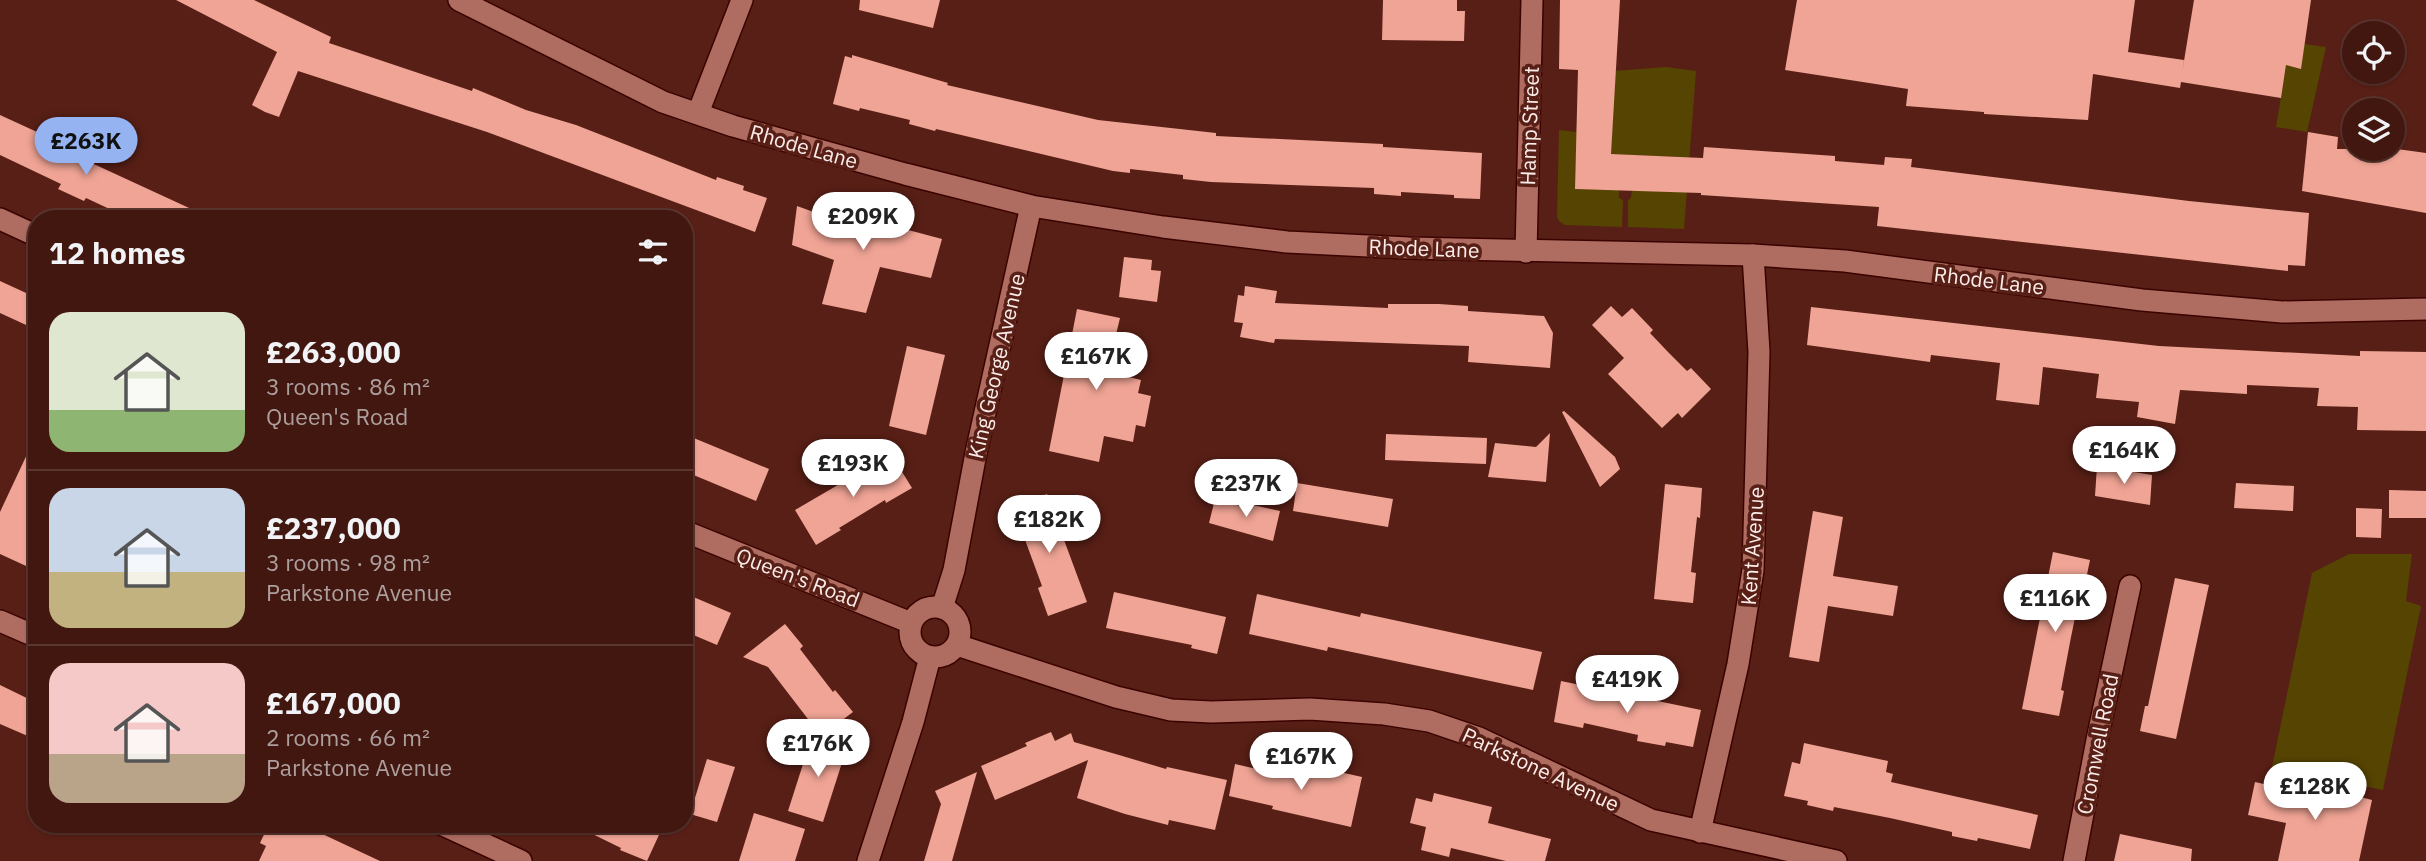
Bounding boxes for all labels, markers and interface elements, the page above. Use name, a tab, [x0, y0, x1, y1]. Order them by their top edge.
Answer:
map controls	[2342, 21, 2405, 161]
button: locate	[2342, 21, 2405, 84]
street label: Hamp Street	[1513, 66, 1545, 186]
button: layers	[2342, 98, 2405, 161]
street label: Rhode Lane	[747, 117, 861, 175]
pin: £263K	[37, 118, 135, 177]
text: £263K	[51, 125, 121, 155]
pin: £209K	[814, 192, 912, 252]
text: £209K	[828, 200, 898, 230]
street label: Rhode Lane	[1368, 232, 1480, 264]
text: 12 homes	[49, 233, 186, 272]
icon: filters	[634, 233, 672, 271]
street label: Rhode Lane	[1932, 259, 2046, 301]
street label: King George Avenue	[961, 271, 1031, 461]
text: £263,000	[266, 332, 401, 371]
pin: £167K	[1047, 332, 1145, 392]
icon: home	[105, 340, 189, 424]
text: £167K	[1061, 340, 1131, 370]
text: 3 rooms · 86 m²	[266, 371, 430, 401]
text: Queen's Road	[266, 401, 408, 431]
pin: £164K	[2075, 426, 2173, 486]
text: £164K	[2089, 434, 2159, 464]
pin: £193K	[804, 440, 902, 499]
text: £193K	[818, 447, 888, 477]
pin: £237K	[1197, 460, 1295, 519]
text: £237K	[1211, 467, 1281, 497]
street label: Kent Avenue	[1734, 486, 1770, 606]
pin: £182K	[1000, 496, 1098, 555]
text: £182K	[1014, 503, 1084, 533]
text: £237,000	[266, 508, 401, 547]
icon: home	[105, 516, 189, 600]
street label: Queen's Road	[732, 541, 864, 613]
text: 3 rooms · 98 m²	[266, 547, 430, 577]
pin: £116K	[2006, 574, 2104, 634]
text: Parkstone Avenue	[266, 577, 452, 607]
text: £116K	[2020, 582, 2090, 612]
pin: £419K	[1578, 656, 1676, 715]
text: £419K	[1592, 663, 1662, 693]
street label: Cromwell Road	[2070, 671, 2124, 817]
text: £167,000	[266, 683, 401, 722]
icon: home	[105, 691, 189, 775]
pin: £176K	[769, 720, 867, 779]
street label: Parkstone Avenue	[1458, 720, 1624, 818]
text: 2 rooms · 66 m²	[266, 722, 430, 752]
text: £176K	[783, 727, 853, 757]
pin: £167K	[1252, 732, 1350, 792]
text: £167K	[1266, 740, 1336, 770]
text: Parkstone Avenue	[266, 752, 452, 782]
pin: £128K	[2266, 762, 2364, 822]
text: £128K	[2280, 770, 2350, 800]

